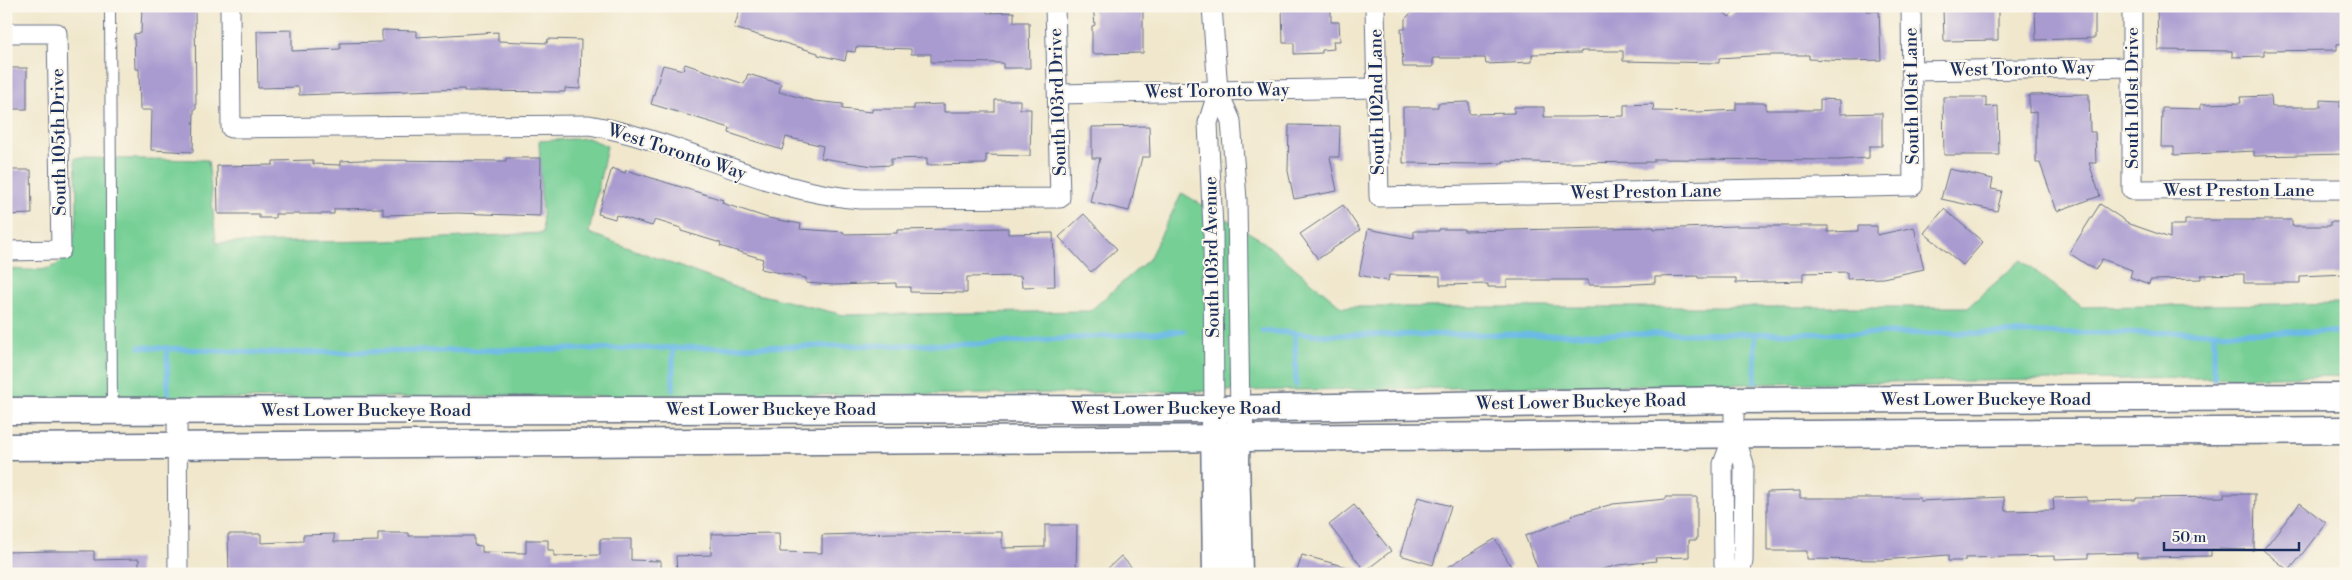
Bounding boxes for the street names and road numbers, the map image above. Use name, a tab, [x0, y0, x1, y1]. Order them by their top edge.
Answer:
street label: South 101st Lane	[1899, 27, 1925, 165]
street label: South 101st Drive	[2121, 27, 2144, 169]
street label: South 103rd Drive	[1044, 28, 1072, 176]
street label: South 102nd Lane	[1364, 29, 1390, 175]
street label: West Toronto Way	[1948, 56, 2095, 82]
street label: South 105th Drive	[46, 68, 72, 216]
street label: West Toronto Way	[1143, 78, 1290, 104]
street label: West Toronto Way	[604, 118, 750, 185]
street label: South 103rd Avenue	[1199, 176, 1225, 338]
street label: West Preston Lane	[1569, 179, 1722, 205]
street label: West Preston Lane	[2163, 179, 2314, 202]
street label: West Lower Buckeye Road	[1880, 388, 2092, 411]
street label: West Lower Buckeye Road	[1475, 389, 1687, 415]
street label: West Lower Buckeye Road	[1070, 397, 1282, 420]
street label: West Lower Buckeye Road	[665, 398, 877, 421]
street label: West Lower Buckeye Road	[260, 399, 472, 422]

